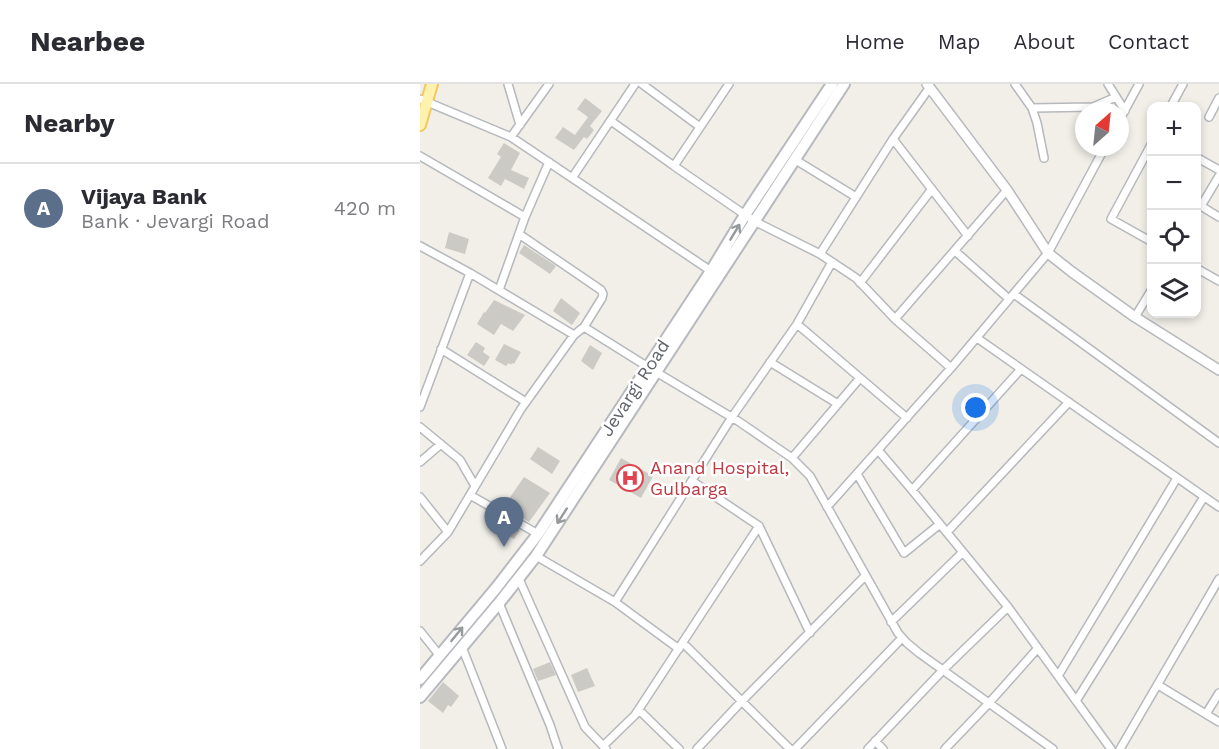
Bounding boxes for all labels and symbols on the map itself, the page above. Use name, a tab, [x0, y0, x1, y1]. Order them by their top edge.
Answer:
north arrow	[1075, 102, 1129, 156]
one-way arrow	[729, 224, 741, 241]
street label: Jevargi Road	[596, 336, 674, 440]
your location	[961, 393, 990, 422]
place label: Anand Hospital, Gulbarga	[650, 457, 789, 499]
hospital icon: Anand Hospital, Gulbarga	[615, 463, 645, 493]
pin: A	[484, 498, 524, 547]
one-way arrow	[556, 507, 568, 524]
one-way arrow	[450, 627, 464, 642]

